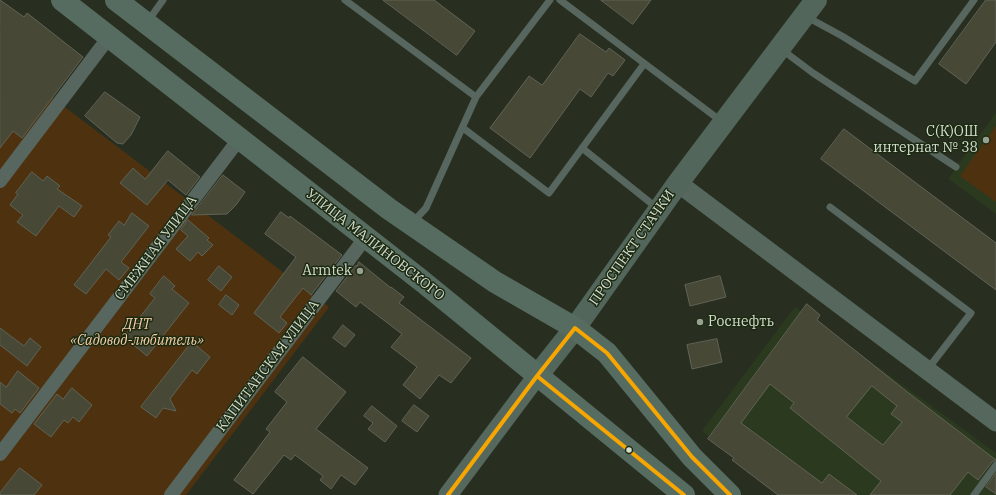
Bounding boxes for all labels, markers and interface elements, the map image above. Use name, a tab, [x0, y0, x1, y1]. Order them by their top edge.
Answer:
place label: С(К)ОШ интернат № 38	[873, 124, 978, 156]
marker: С(К)ОШ интернат № 38	[981, 135, 991, 145]
street label: УЛИЦА МАЛИНОВСКОГО	[302, 186, 448, 304]
street label: ПРОСПЕКТ СТАЧКИ	[586, 187, 678, 309]
street label: СМЕЖНАЯ УЛИЦА	[111, 192, 201, 304]
place label: Armtek	[302, 263, 352, 279]
marker: Armtek	[355, 266, 365, 276]
street label: КАПИТАНСКАЯ УЛИЦА	[213, 297, 323, 435]
place label: Роснефть	[708, 314, 774, 330]
park label: ДНТ «Садовод-любитель»	[70, 317, 204, 350]
marker: Роснефть	[695, 317, 705, 327]
unlabelled marker	[624, 445, 634, 455]

